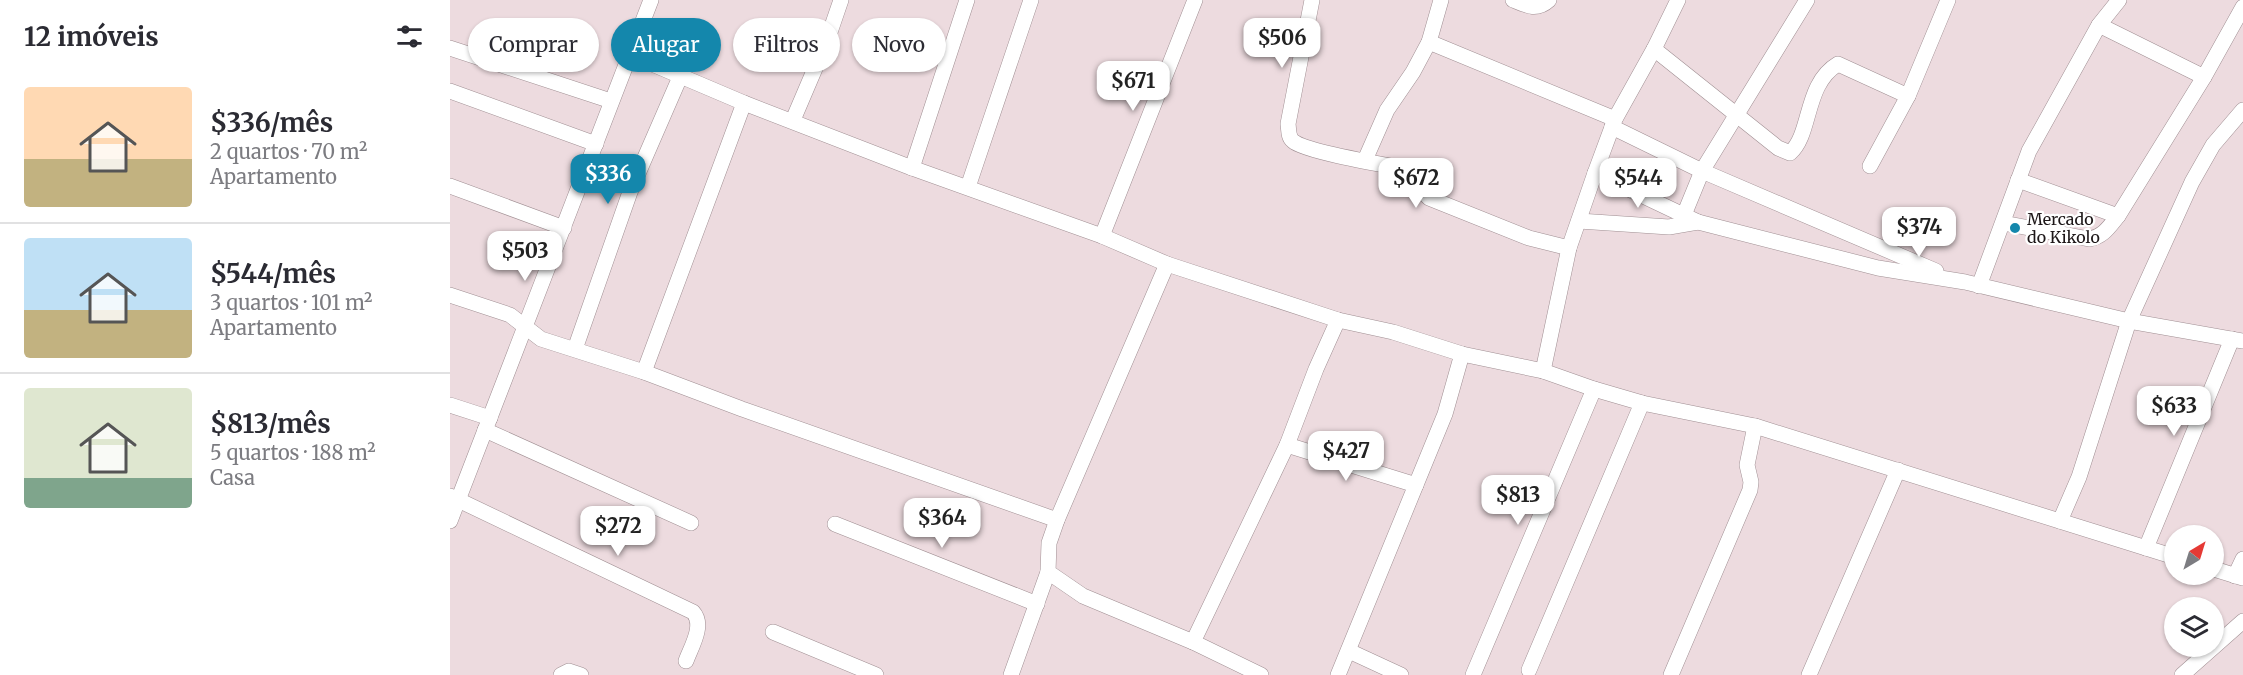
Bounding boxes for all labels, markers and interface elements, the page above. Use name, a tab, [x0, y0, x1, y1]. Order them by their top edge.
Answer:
chip: Comprar	[468, 18, 599, 72]
chip: Alugar	[611, 18, 721, 72]
chip: Filtros	[733, 18, 840, 72]
chip: Novo	[852, 18, 946, 72]
pin: $506	[1246, 18, 1318, 69]
text: 12 imóveis	[24, 20, 159, 53]
icon: filters	[393, 20, 426, 53]
text: $506	[1257, 25, 1307, 50]
pin: $671	[1097, 61, 1169, 112]
text: $671	[1111, 68, 1155, 93]
text: $336/mês	[210, 106, 333, 139]
icon: home	[72, 111, 144, 183]
text: 2 quartos · 70 m²	[210, 139, 367, 164]
pin: $336	[572, 154, 644, 205]
pin: $672	[1380, 158, 1452, 209]
pin: $544	[1602, 158, 1674, 209]
text: $336	[585, 161, 631, 186]
text: Apartamento	[210, 164, 337, 189]
text: $672	[1392, 165, 1440, 190]
text: $544	[1614, 165, 1662, 190]
pin: $374	[1883, 207, 1955, 258]
place label: Mercado do Kikolo	[2027, 209, 2100, 247]
text: $374	[1896, 214, 1942, 239]
marker: Mercado do Kikolo	[2008, 221, 2022, 235]
pin: $503	[489, 231, 561, 282]
text: $503	[501, 238, 549, 263]
text: $544/mês	[210, 257, 336, 290]
icon: home	[72, 262, 144, 334]
text: 3 quartos · 101 m²	[210, 290, 372, 315]
text: Apartamento	[210, 315, 337, 340]
pin: $633	[2138, 386, 2210, 437]
text: $633	[2151, 393, 2197, 418]
text: $813/mês	[210, 407, 331, 440]
icon: home	[72, 412, 144, 484]
pin: $427	[1310, 431, 1382, 482]
text: $427	[1322, 438, 1370, 463]
text: 5 quartos · 188 m²	[210, 440, 376, 465]
text: Casa	[210, 465, 255, 490]
pin: $813	[1482, 475, 1554, 526]
text: $813	[1495, 482, 1541, 507]
pin: $364	[906, 498, 978, 549]
text: $364	[918, 505, 966, 530]
pin: $272	[582, 506, 654, 557]
text: $272	[594, 513, 642, 538]
north arrow	[2164, 525, 2224, 585]
map controls	[2164, 525, 2224, 657]
button: layers	[2164, 597, 2224, 657]

